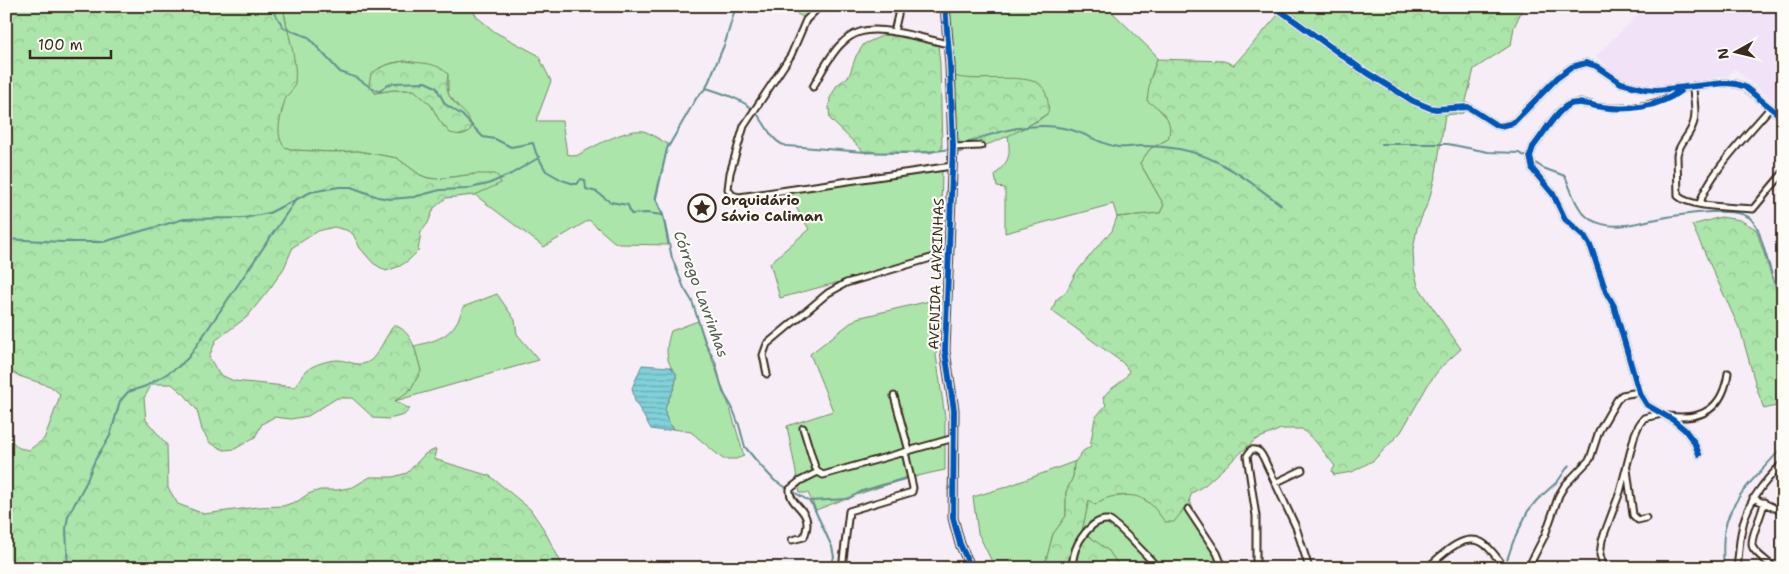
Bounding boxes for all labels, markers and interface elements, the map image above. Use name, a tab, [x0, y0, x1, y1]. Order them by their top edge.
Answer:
scale bar	[30, 28, 111, 60]
north arrow	[1712, 28, 1762, 78]
text: 100 m	[38, 35, 83, 55]
text: N	[1713, 47, 1733, 61]
place label: Orquidário Sávio Caliman	[721, 191, 823, 225]
place icon: Orquidário Sávio Caliman	[687, 193, 717, 223]
street label: AVENIDA LAVRINHAS	[924, 198, 948, 350]
water label: Córrego Lavrinhas	[669, 228, 733, 360]

